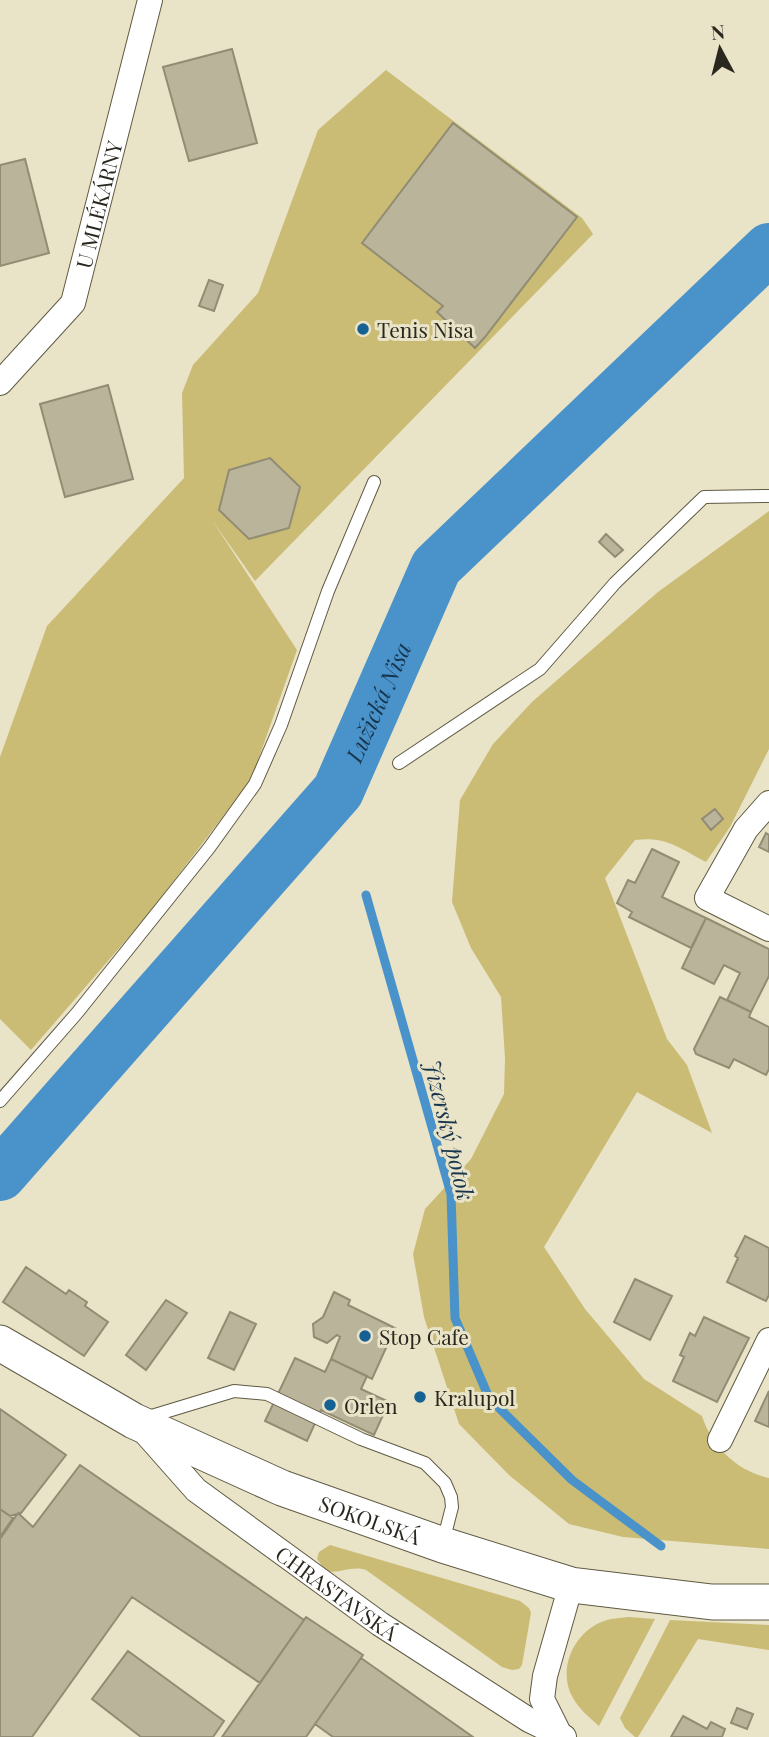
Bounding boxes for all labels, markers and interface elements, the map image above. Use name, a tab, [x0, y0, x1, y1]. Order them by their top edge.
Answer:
north arrow	[685, 14, 755, 84]
text: N	[709, 17, 726, 45]
street label: U MLÉKÁRNY	[68, 137, 128, 271]
place label: Tenis Nisa	[377, 315, 474, 343]
marker: Tenis Nisa	[355, 321, 371, 337]
water label: Lužická Nisa	[337, 637, 417, 767]
water label: Jizerský potok	[418, 1057, 482, 1204]
place label: Stop Cafe	[379, 1322, 469, 1350]
marker: Stop Cafe	[357, 1328, 373, 1344]
place label: Kralupol	[434, 1383, 515, 1411]
marker: Kralupol	[412, 1389, 428, 1405]
place label: Orlen	[344, 1391, 398, 1419]
marker: Orlen	[322, 1397, 338, 1413]
street label: SOKOLSKÁ	[316, 1488, 425, 1550]
street label: CHRASTAVSKÁ	[271, 1539, 404, 1646]

